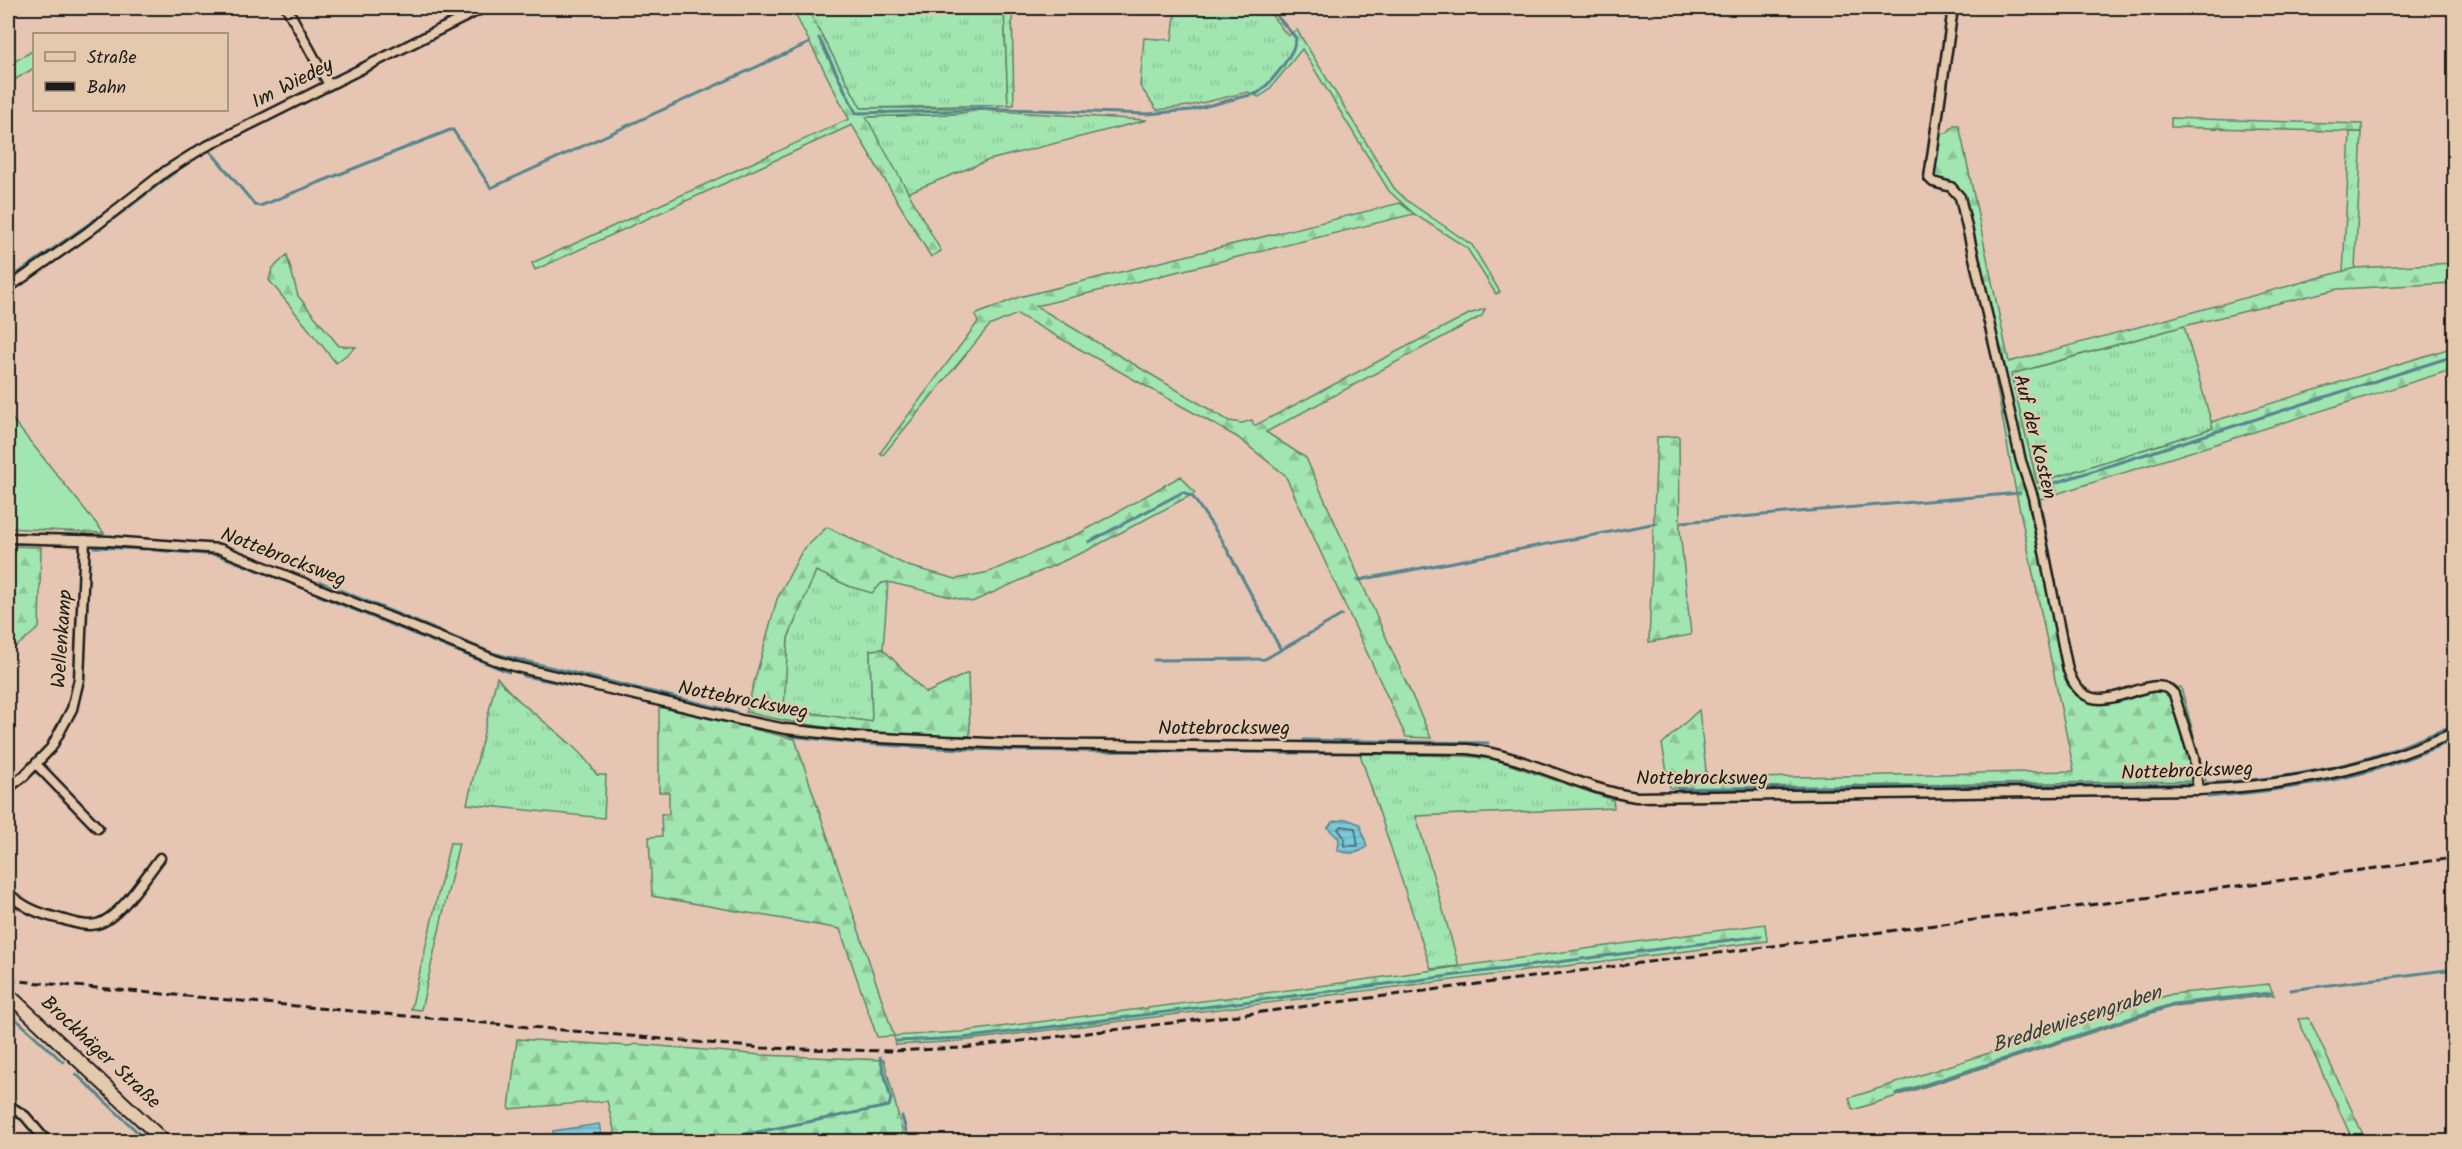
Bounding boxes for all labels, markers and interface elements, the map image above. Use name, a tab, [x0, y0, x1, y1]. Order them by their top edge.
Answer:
legend	[33, 33, 228, 111]
text: Straße	[87, 44, 137, 73]
street label: Im Wiedey	[247, 50, 340, 118]
text: Bahn	[87, 74, 126, 103]
street label: Auf der Kosten	[2003, 371, 2065, 503]
street label: Nottebrocksweg	[216, 519, 350, 597]
street label: Wellenkamp	[44, 588, 82, 689]
street label: Nottebrocksweg	[675, 673, 811, 729]
street label: Nottebrocksweg	[1158, 713, 1290, 745]
street label: Nottebrocksweg	[2120, 754, 2254, 790]
street label: Nottebrocksweg	[1636, 763, 1768, 795]
water label: Breddewiesengraben	[1988, 976, 2168, 1063]
street label: Brockhäger Straße	[32, 988, 168, 1118]

